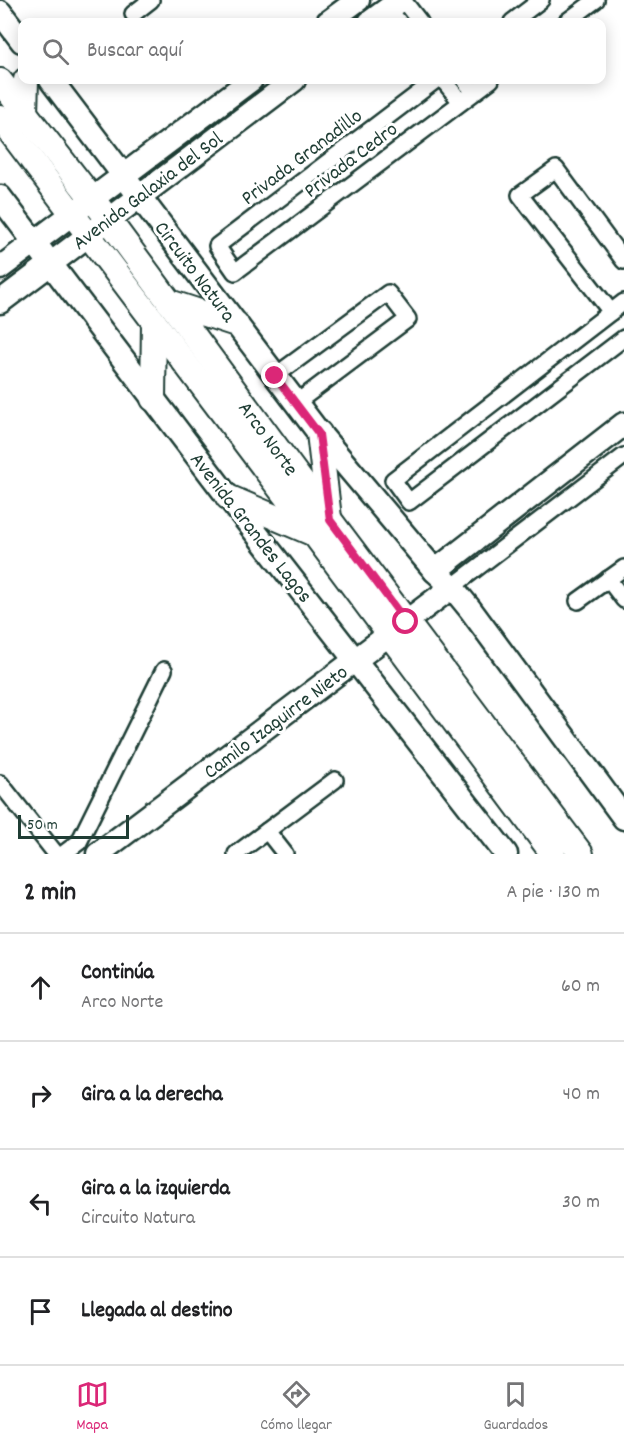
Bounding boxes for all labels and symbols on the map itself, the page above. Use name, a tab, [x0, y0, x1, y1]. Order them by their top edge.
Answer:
street label: Privada Granadillo	[236, 103, 370, 214]
street label: Privada Cedro	[298, 116, 405, 207]
street label: Avenida Galaxia del Sol	[67, 126, 230, 259]
street label: Circuito Natura	[146, 216, 242, 331]
route end	[261, 362, 287, 388]
street label: Arco Norte	[229, 396, 304, 484]
street label: Avenida Grandes Lagos	[181, 447, 318, 611]
route start	[392, 608, 418, 634]
street label: Camilo Izaguirre Nieto	[198, 659, 355, 788]
scale bar	[18, 812, 129, 840]

